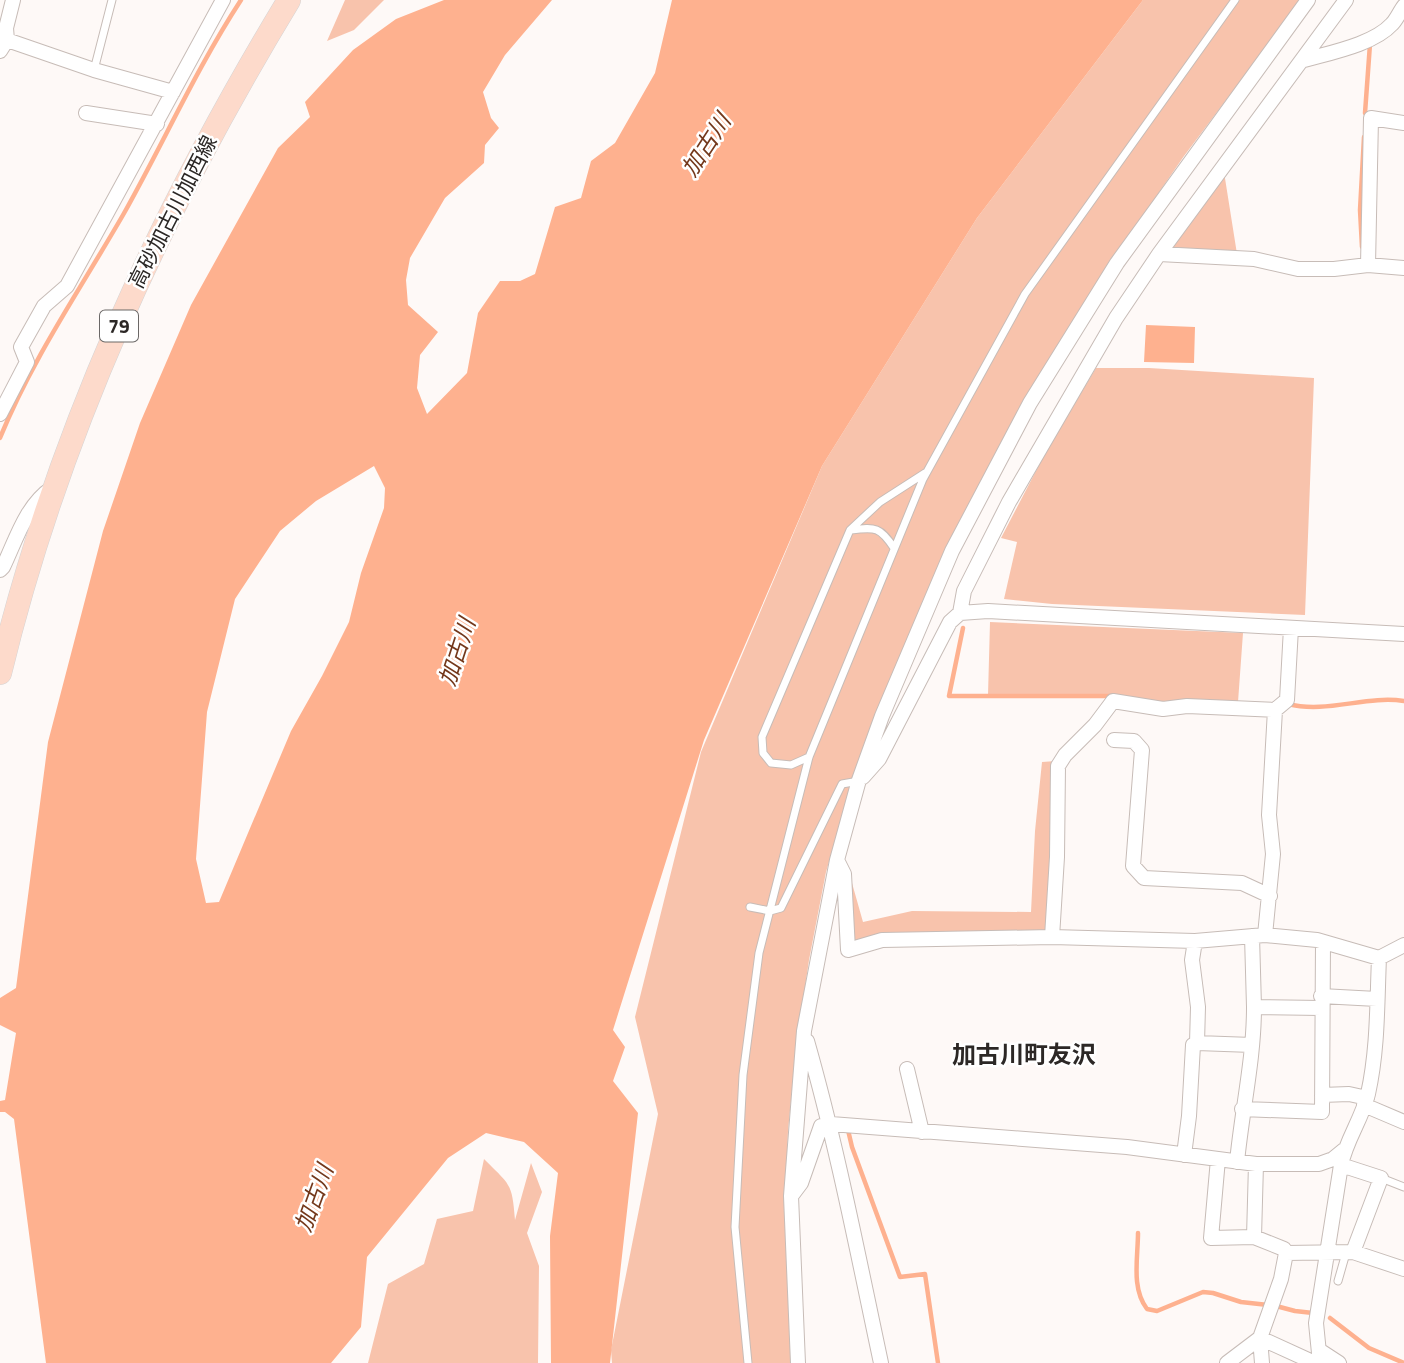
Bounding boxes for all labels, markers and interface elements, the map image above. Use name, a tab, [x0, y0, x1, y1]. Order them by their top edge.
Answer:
water label: 加古川	[672, 104, 741, 183]
street label: 高砂加古川加西線	[120, 129, 225, 294]
road number: 79	[100, 310, 138, 342]
water label: 加古川	[429, 611, 485, 690]
district label: 加古川町友沢	[952, 1036, 1096, 1072]
water label: 加古川	[285, 1157, 343, 1236]

